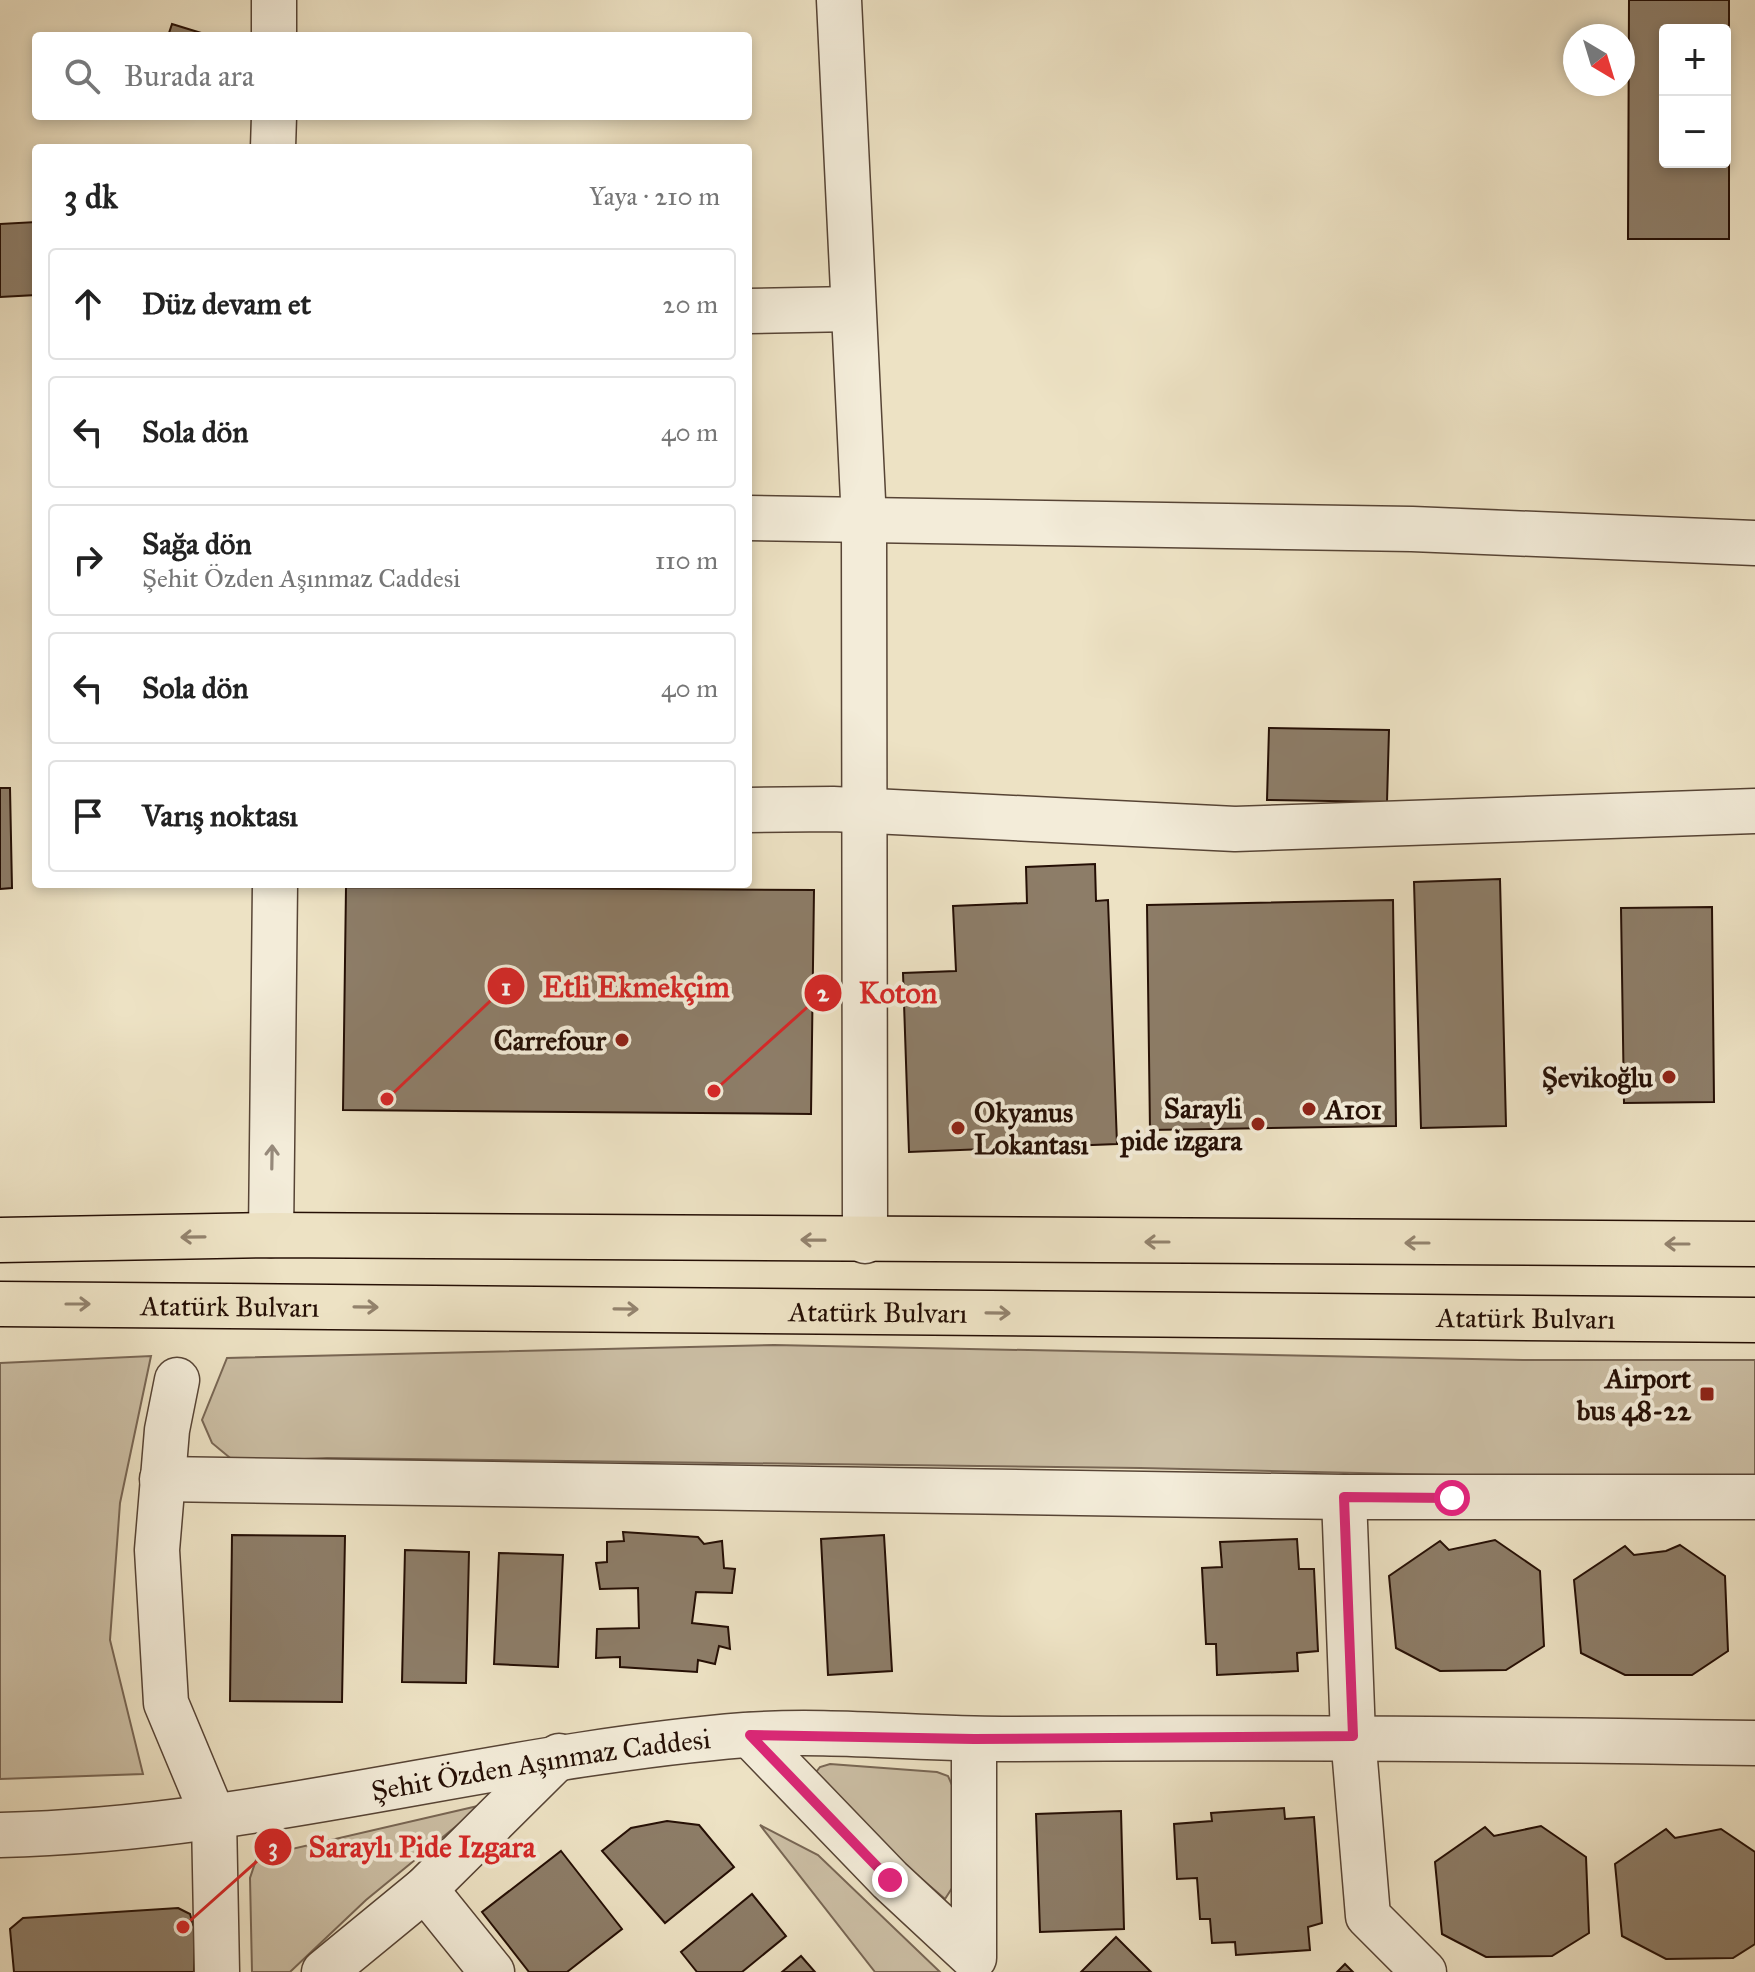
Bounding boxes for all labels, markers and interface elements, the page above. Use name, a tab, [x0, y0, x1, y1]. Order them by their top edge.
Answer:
north arrow	[1563, 24, 1635, 96]
map controls	[1659, 24, 1731, 168]
button: +	[1659, 24, 1731, 96]
search box	[32, 32, 752, 120]
icon: search	[60, 54, 104, 98]
text: Burada ara	[124, 58, 255, 94]
button: −	[1659, 96, 1731, 168]
text: 3 dk	[64, 176, 118, 217]
text: Yaya · 210 m	[589, 180, 720, 212]
icon: ahead	[66, 282, 110, 326]
text: Düz devam et	[142, 286, 311, 322]
text: 20 m	[663, 288, 718, 320]
icon: left	[66, 410, 110, 454]
text: Sola dön	[142, 414, 248, 450]
text: 40 m	[661, 416, 718, 448]
text: Sağa dön	[142, 526, 252, 562]
icon: right	[66, 538, 110, 582]
text: 110 m	[655, 544, 718, 576]
text: Şehit Özden Aşınmaz Caddesi	[142, 562, 460, 594]
icon: left	[66, 666, 110, 710]
text: Sola dön	[142, 670, 248, 706]
text: 40 m	[661, 672, 718, 704]
icon: arrive	[66, 794, 110, 838]
text: Varış noktası	[142, 798, 298, 834]
callout: Etli Ekmekçim	[486, 959, 745, 1013]
callout: Koton	[803, 966, 954, 1020]
text: Etli Ekmekçim	[542, 969, 731, 1006]
text: 1	[501, 972, 511, 1002]
text: Koton	[859, 975, 938, 1011]
text: 2	[817, 978, 830, 1008]
place label: Carrefour	[494, 1023, 606, 1058]
marker: Carrefour	[613, 1031, 631, 1049]
place label: Şevikoğlu	[1542, 1060, 1653, 1095]
marker: Şevikoğlu	[1660, 1068, 1678, 1086]
place label: Sarayli pide izgara	[1120, 1091, 1243, 1158]
place label: A101	[1323, 1092, 1382, 1127]
place label: Okyanus Lokantası	[974, 1095, 1089, 1162]
marker: A101	[1300, 1100, 1318, 1118]
marker: Sarayli pide izgara	[1249, 1115, 1267, 1133]
marker: Okyanus Lokantası	[949, 1119, 967, 1137]
one-way arrow	[265, 1144, 280, 1171]
one-way arrow	[180, 1229, 207, 1244]
one-way arrow	[800, 1233, 827, 1248]
one-way arrow	[1144, 1234, 1171, 1250]
one-way arrow	[1404, 1235, 1431, 1251]
one-way arrow	[1664, 1236, 1691, 1252]
street label: Atatürk Bulvarı	[140, 1288, 320, 1324]
street label: Atatürk Bulvarı	[787, 1294, 968, 1330]
one-way arrow	[64, 1296, 91, 1312]
one-way arrow	[352, 1299, 379, 1315]
street label: Atatürk Bulvarı	[1435, 1300, 1616, 1336]
one-way arrow	[612, 1301, 639, 1317]
one-way arrow	[984, 1305, 1011, 1321]
place label: Airport bus 48-22	[1576, 1361, 1692, 1428]
marker: Airport bus 48-22	[1698, 1385, 1716, 1403]
route start	[1434, 1480, 1470, 1516]
street label: Şehit Özden Aşınmaz Caddesi	[368, 1721, 712, 1808]
callout: Saraylı Pide Izgara	[253, 1820, 552, 1874]
text: Saraylı Pide Izgara	[309, 1829, 537, 1865]
text: 3	[268, 1832, 278, 1862]
route end	[872, 1862, 908, 1898]

